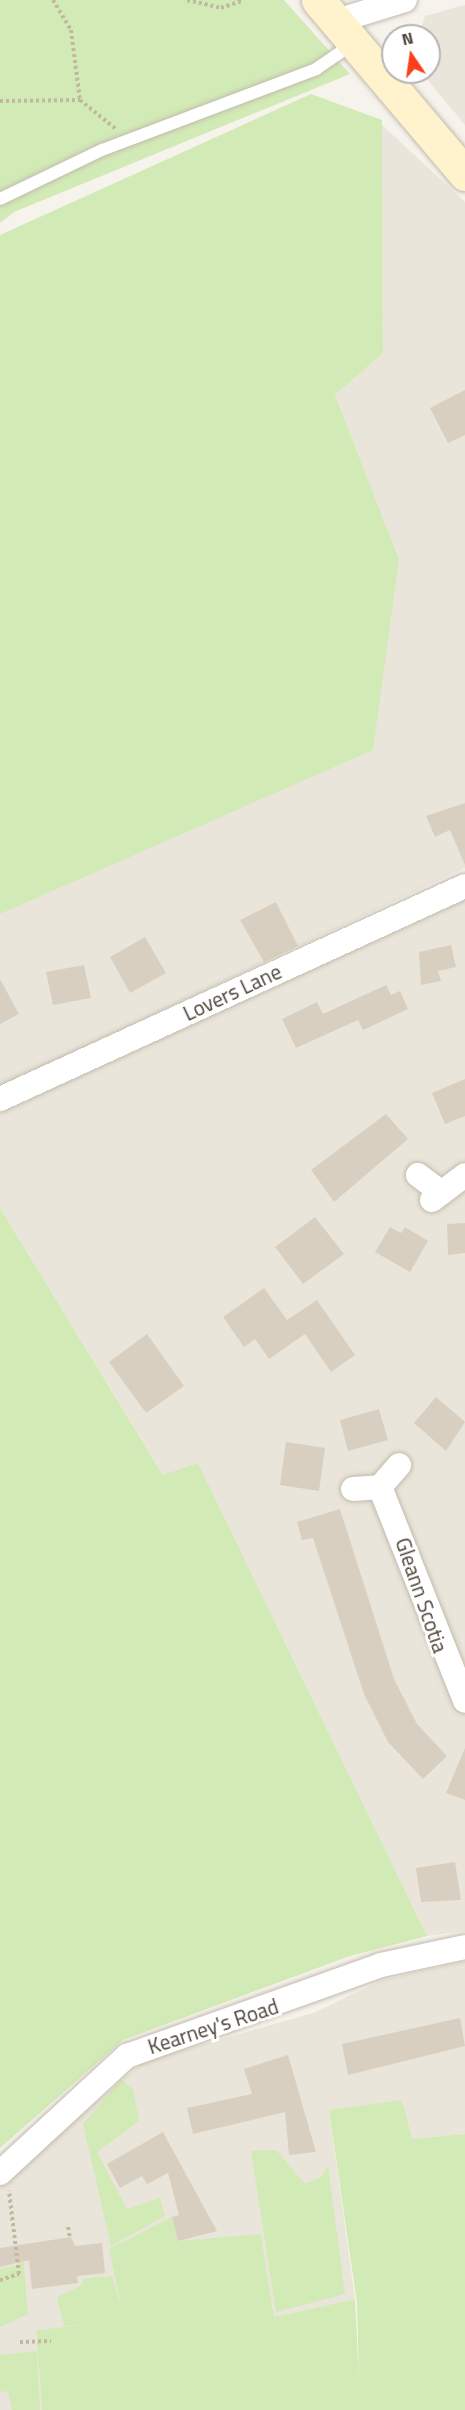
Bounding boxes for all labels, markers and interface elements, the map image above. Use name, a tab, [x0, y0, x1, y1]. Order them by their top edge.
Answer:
north arrow	[381, 24, 441, 84]
text: N	[399, 25, 416, 51]
street label: Lovers Lane	[179, 958, 285, 1026]
street label: Gleann Scotia	[391, 1534, 453, 1656]
street label: Kearney's Road	[144, 1993, 282, 2059]

